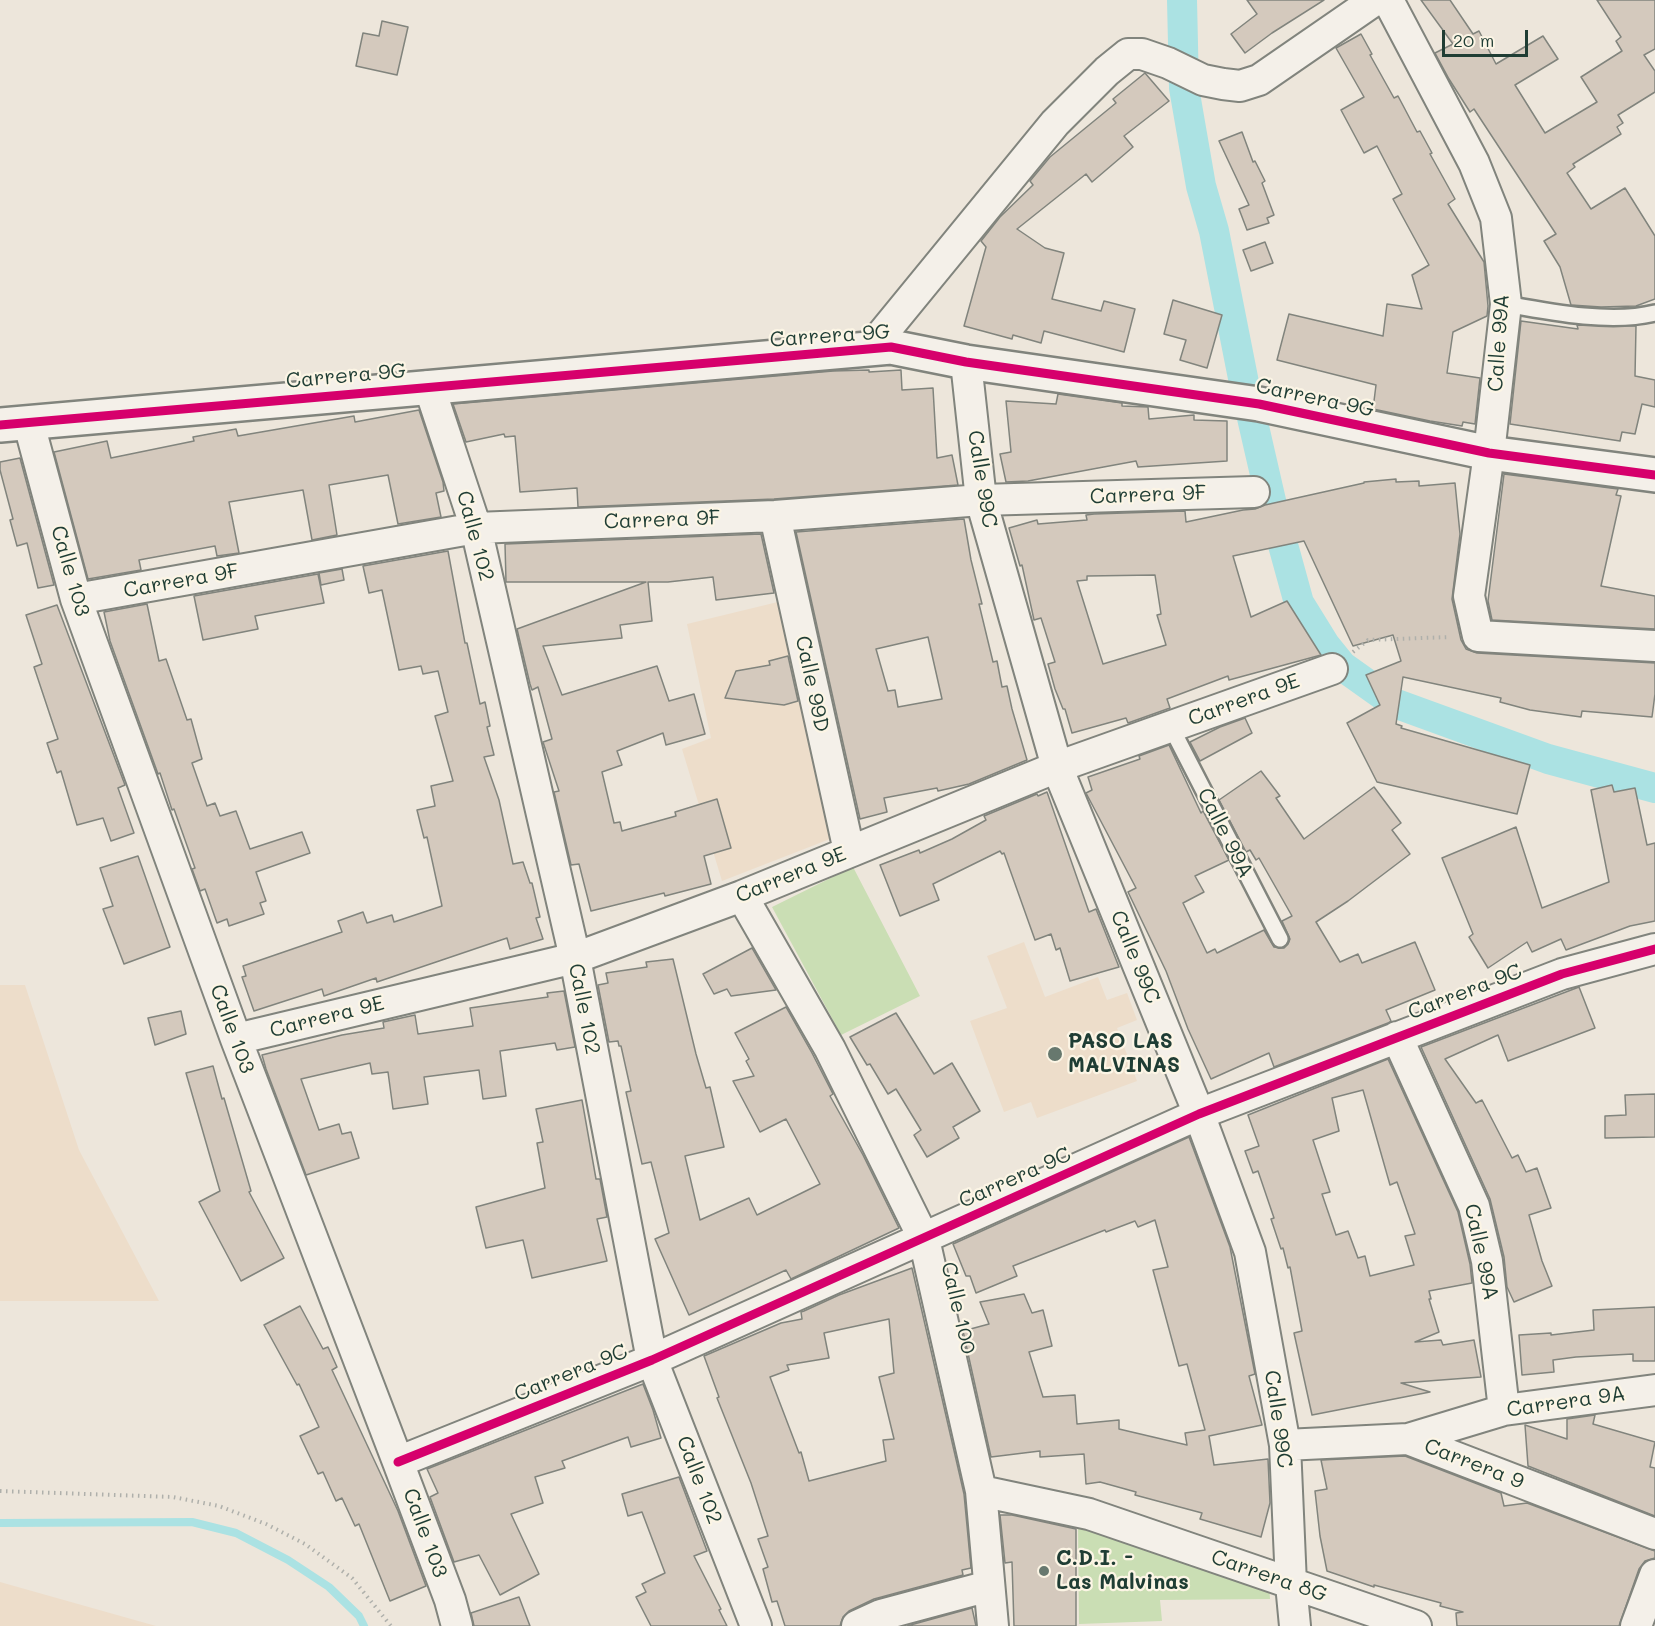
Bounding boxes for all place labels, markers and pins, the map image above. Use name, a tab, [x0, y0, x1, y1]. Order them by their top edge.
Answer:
place label: PASO LAS MALVINAS	[1068, 1029, 1180, 1079]
marker: PASO LAS MALVINAS	[1046, 1045, 1064, 1063]
place label: C.D.I. - Las Malvinas	[1056, 1546, 1189, 1596]
marker: C.D.I. - Las Malvinas	[1037, 1564, 1051, 1578]

